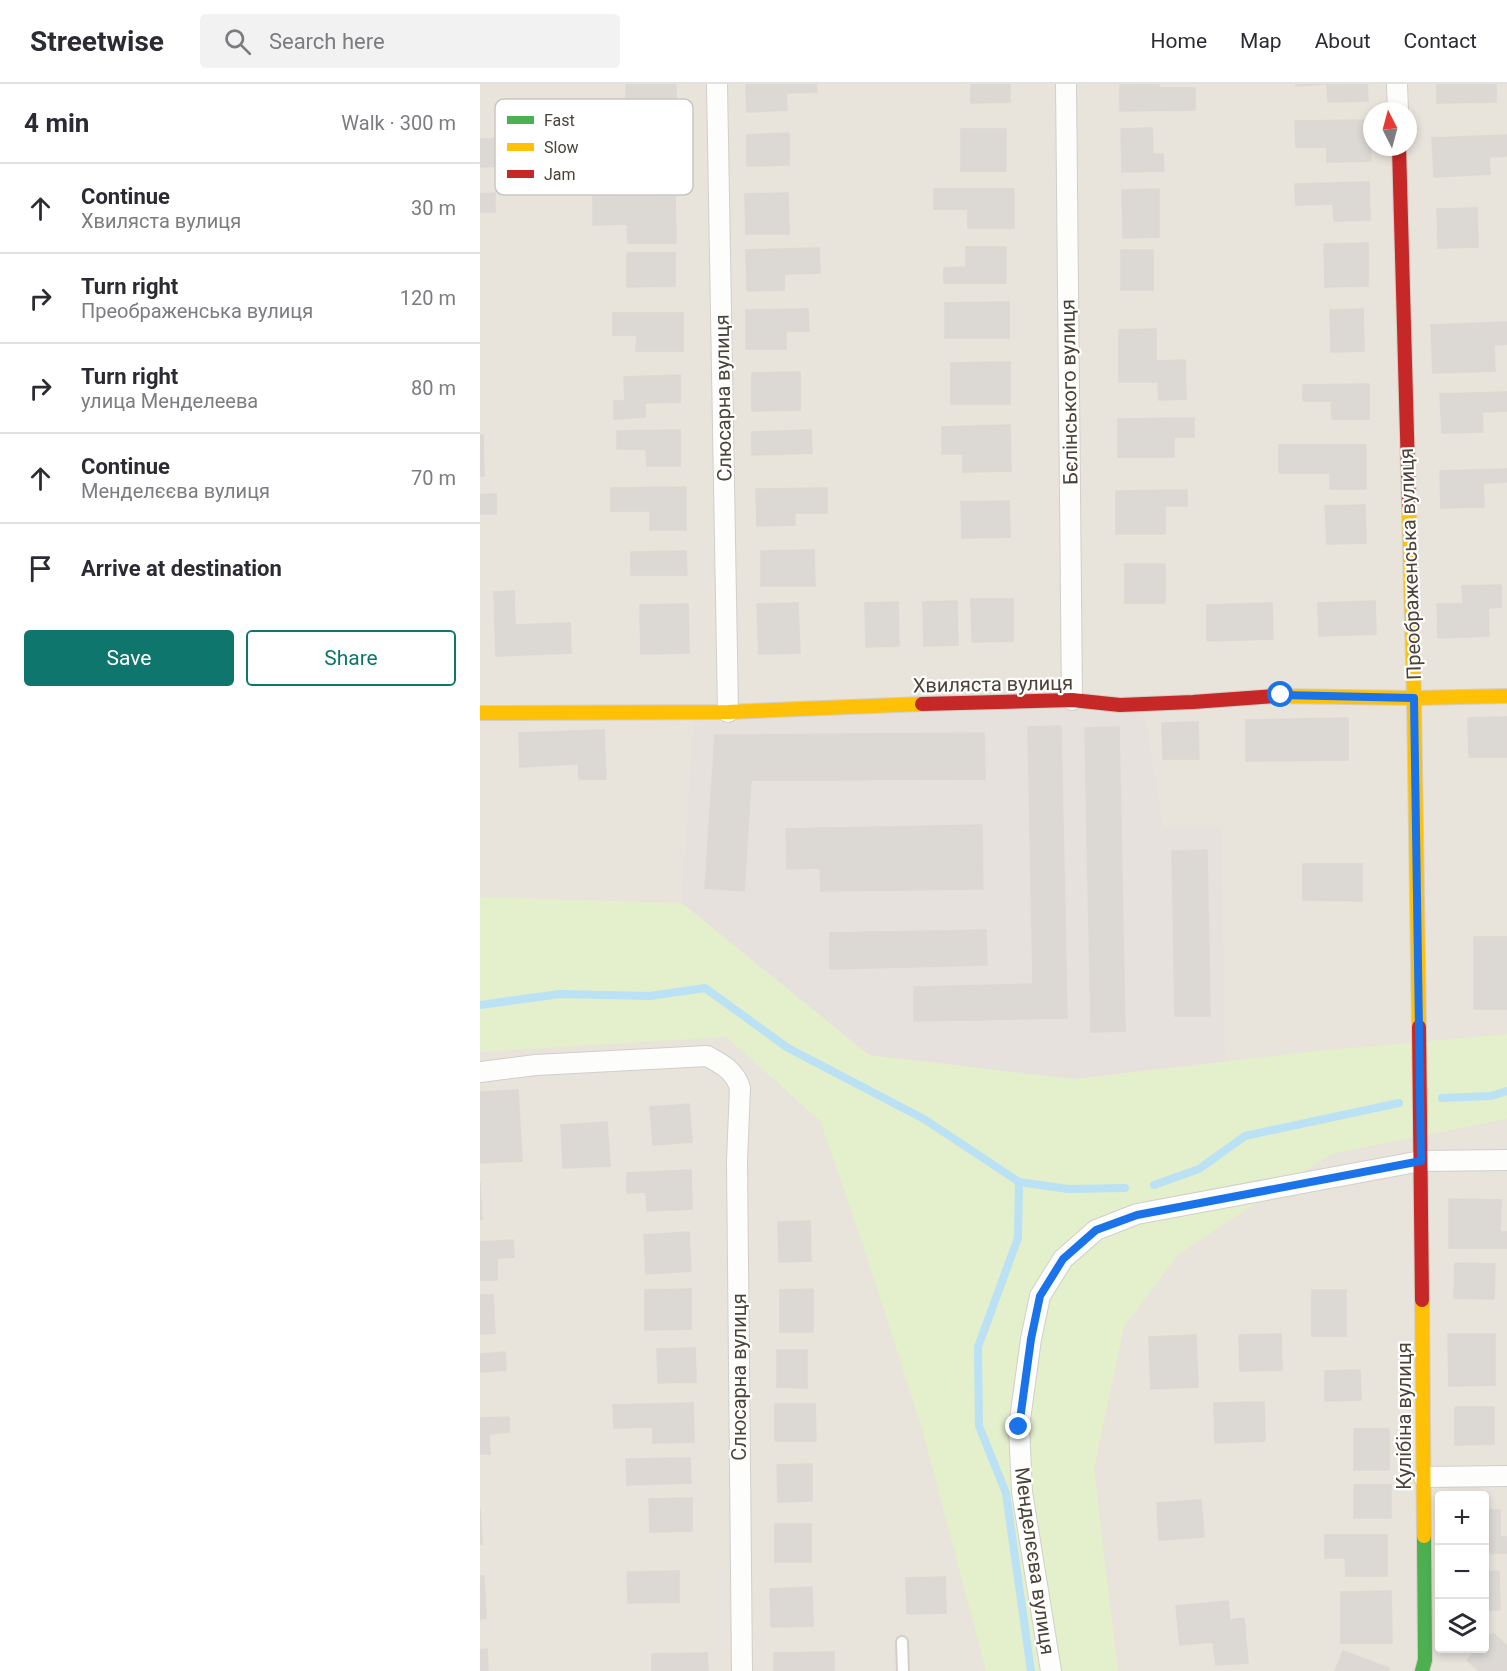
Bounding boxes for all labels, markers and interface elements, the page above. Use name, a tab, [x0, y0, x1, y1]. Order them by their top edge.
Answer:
search box	[200, 14, 620, 68]
text: Streetwise	[30, 25, 164, 58]
icon: search	[221, 25, 254, 58]
text: Search here	[269, 29, 385, 54]
text: Home	[1151, 29, 1207, 53]
text: Map	[1240, 29, 1282, 53]
text: About	[1315, 29, 1371, 53]
text: Contact	[1404, 29, 1477, 53]
legend	[495, 99, 693, 195]
north arrow	[1363, 102, 1417, 156]
text: 4 min	[24, 108, 89, 138]
text: Walk · 300 m	[341, 111, 456, 135]
text: Fast	[544, 111, 575, 130]
text: Slow	[544, 138, 579, 157]
text: Jam	[544, 165, 576, 184]
text: Continue	[81, 184, 170, 209]
icon: ahead	[24, 192, 57, 225]
text: 30 m	[411, 196, 456, 220]
text: Хвиляста вулиця	[81, 209, 241, 233]
text: Turn right	[81, 274, 178, 299]
icon: right	[24, 282, 57, 315]
text: 120 m	[400, 286, 456, 310]
text: Преображенська вулиця	[81, 299, 313, 323]
street label: Бєлінського вулиця	[1055, 299, 1083, 485]
street label: Слюсарна вулиця	[710, 314, 736, 482]
text: Turn right	[81, 364, 178, 389]
icon: right	[24, 372, 57, 405]
text: 80 m	[411, 376, 456, 400]
text: улица Менделеева	[81, 389, 258, 413]
street label: Преображенська вулиця	[1394, 448, 1426, 680]
text: Continue	[81, 454, 170, 479]
icon: ahead	[24, 462, 57, 495]
text: 70 m	[411, 466, 456, 490]
text: Менделєєва вулиця	[81, 479, 270, 503]
icon: arrive	[24, 552, 57, 585]
text: Arrive at destination	[81, 556, 282, 581]
button: Save	[24, 630, 234, 686]
button: Share	[246, 630, 456, 686]
street label: Хвиляста вулиця	[913, 671, 1073, 697]
route start	[1267, 681, 1293, 707]
street label: Слюсарна вулиця	[727, 1293, 751, 1461]
street label: Кулібіна вулиця	[1392, 1342, 1416, 1490]
route end	[1005, 1413, 1031, 1439]
street label: Менделєєва вулиця	[1010, 1466, 1060, 1656]
map controls	[1435, 1491, 1489, 1653]
button: +	[1435, 1491, 1489, 1545]
button: −	[1435, 1545, 1489, 1599]
button: layers	[1435, 1599, 1489, 1653]

